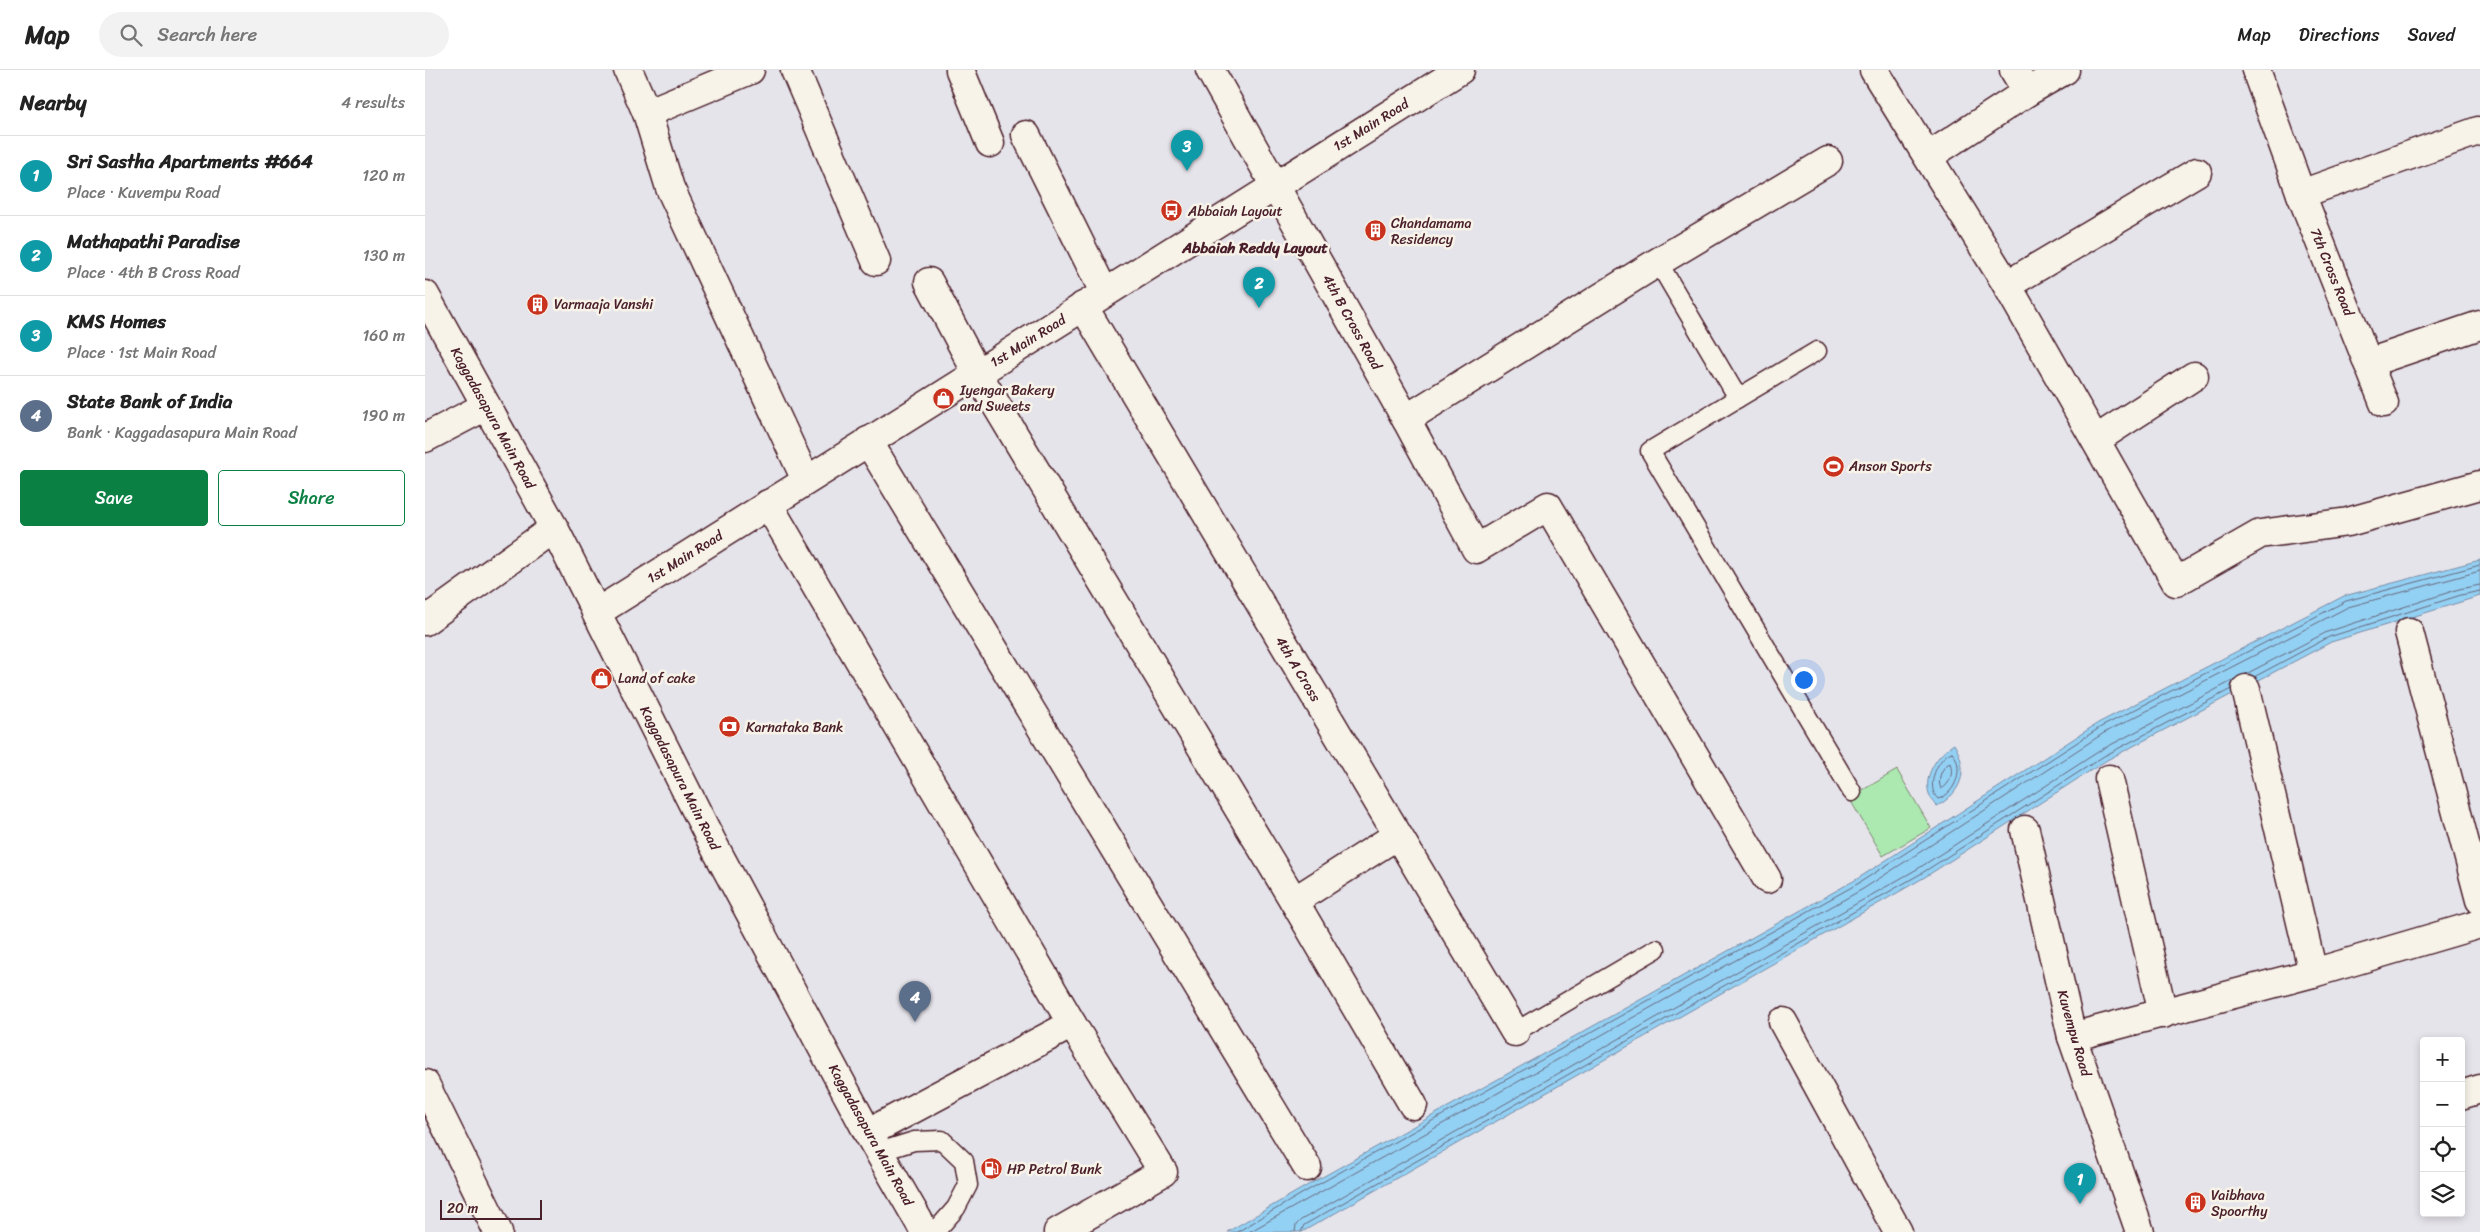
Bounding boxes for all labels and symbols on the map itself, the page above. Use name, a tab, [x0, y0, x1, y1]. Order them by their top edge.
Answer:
street label: 1st Main Road	[1328, 91, 1415, 158]
pin: 3	[1171, 130, 1203, 171]
bus stop icon: Abbaiah Layout	[1160, 199, 1184, 223]
place label: Abbaiah Layout	[1187, 199, 1283, 224]
place label: Chandamama Residency	[1391, 211, 1472, 252]
building icon: Chandamama Residency	[1363, 219, 1387, 243]
street label: 7th Cross Road	[2303, 224, 2362, 321]
district label: Abbaiah Reddy Layout	[1181, 235, 1328, 261]
pin: 2	[1243, 267, 1275, 308]
street label: 4th B Cross Road	[1315, 269, 1389, 376]
building icon: Varmaaja Vanshi	[526, 292, 550, 316]
place label: Varmaaja Vanshi	[554, 292, 654, 317]
street label: 1st Main Road	[985, 307, 1072, 374]
street label: Kaggadasapura Main Road	[443, 342, 543, 495]
place label: Iyengar Bakery and Sweets	[959, 378, 1055, 419]
shop icon: Iyengar Bakery and Sweets	[932, 386, 956, 410]
sports icon: Anson Sports	[1821, 454, 1845, 478]
place label: Anson Sports	[1848, 454, 1932, 479]
street label: 1st Main Road	[642, 523, 729, 590]
street label: 4th A Cross	[1268, 631, 1328, 707]
shop icon: Land of cake	[590, 666, 614, 690]
place label: Land of cake	[618, 666, 696, 691]
your location	[1791, 667, 1817, 693]
street label: Kaggadasapura Main Road	[633, 701, 728, 856]
bank icon: Karnataka Bank	[718, 715, 742, 739]
place label: Karnataka Bank	[746, 715, 843, 740]
pin: 4	[899, 981, 931, 1022]
street label: Kuvempu Road	[2050, 987, 2099, 1081]
street label: Kaggadasapura Main Road	[821, 1059, 921, 1212]
fuel station icon: HP Petrol Bunk	[979, 1157, 1003, 1181]
place label: HP Petrol Bunk	[1007, 1157, 1102, 1182]
pin: 1	[2064, 1163, 2096, 1204]
place label: Vaibhava Spoorthy	[2211, 1183, 2268, 1224]
building icon: Vaibhava Spoorthy	[2183, 1191, 2207, 1215]
scale bar	[440, 1197, 543, 1220]

